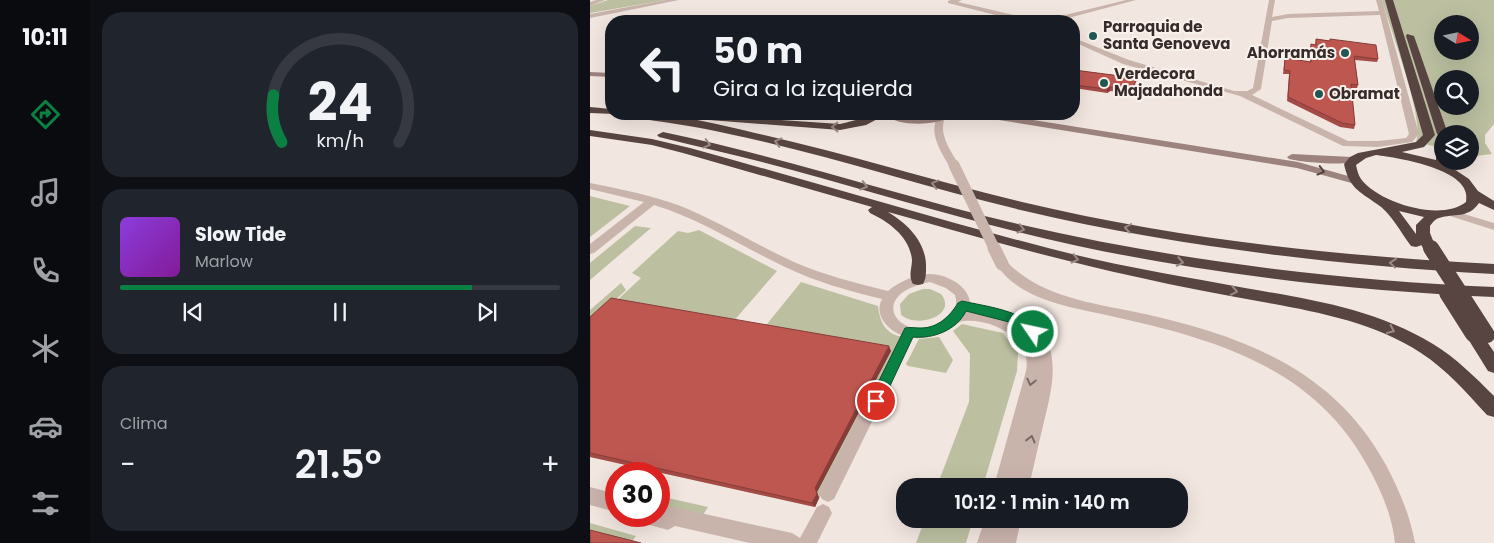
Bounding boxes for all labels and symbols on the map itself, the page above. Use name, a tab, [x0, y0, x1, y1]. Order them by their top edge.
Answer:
north arrow	[1434, 15, 1479, 60]
place label: Parroquia de Santa Genoveva	[1103, 16, 1231, 54]
marker: Parroquia de Santa Genoveva	[1087, 30, 1099, 42]
place label: Ahorramás	[1247, 42, 1335, 63]
marker: Ahorramás	[1339, 47, 1351, 59]
place label: Verdecora Majadahonda	[1114, 63, 1223, 101]
marker: Verdecora Majadahonda	[1098, 77, 1110, 89]
place label: Obramat	[1329, 83, 1400, 104]
marker: Obramat	[1313, 88, 1325, 100]
one-way arrow	[831, 122, 839, 132]
one-way arrow	[703, 138, 712, 149]
one-way arrow	[775, 138, 783, 148]
one-way arrow	[1317, 165, 1325, 175]
one-way arrow	[860, 180, 868, 191]
one-way arrow	[932, 180, 940, 190]
one-way arrow	[1016, 223, 1025, 234]
one-way arrow	[1123, 224, 1132, 234]
one-way arrow	[1070, 253, 1079, 264]
one-way arrow	[1175, 256, 1184, 266]
one-way arrow	[1389, 258, 1397, 269]
one-way arrow	[1229, 285, 1238, 296]
position arrow	[1006, 305, 1058, 357]
one-way arrow	[1386, 324, 1395, 334]
one-way arrow	[1026, 378, 1037, 387]
pin	[855, 380, 897, 422]
one-way arrow	[1026, 435, 1036, 443]
speed limit sign: 30	[605, 462, 670, 527]

